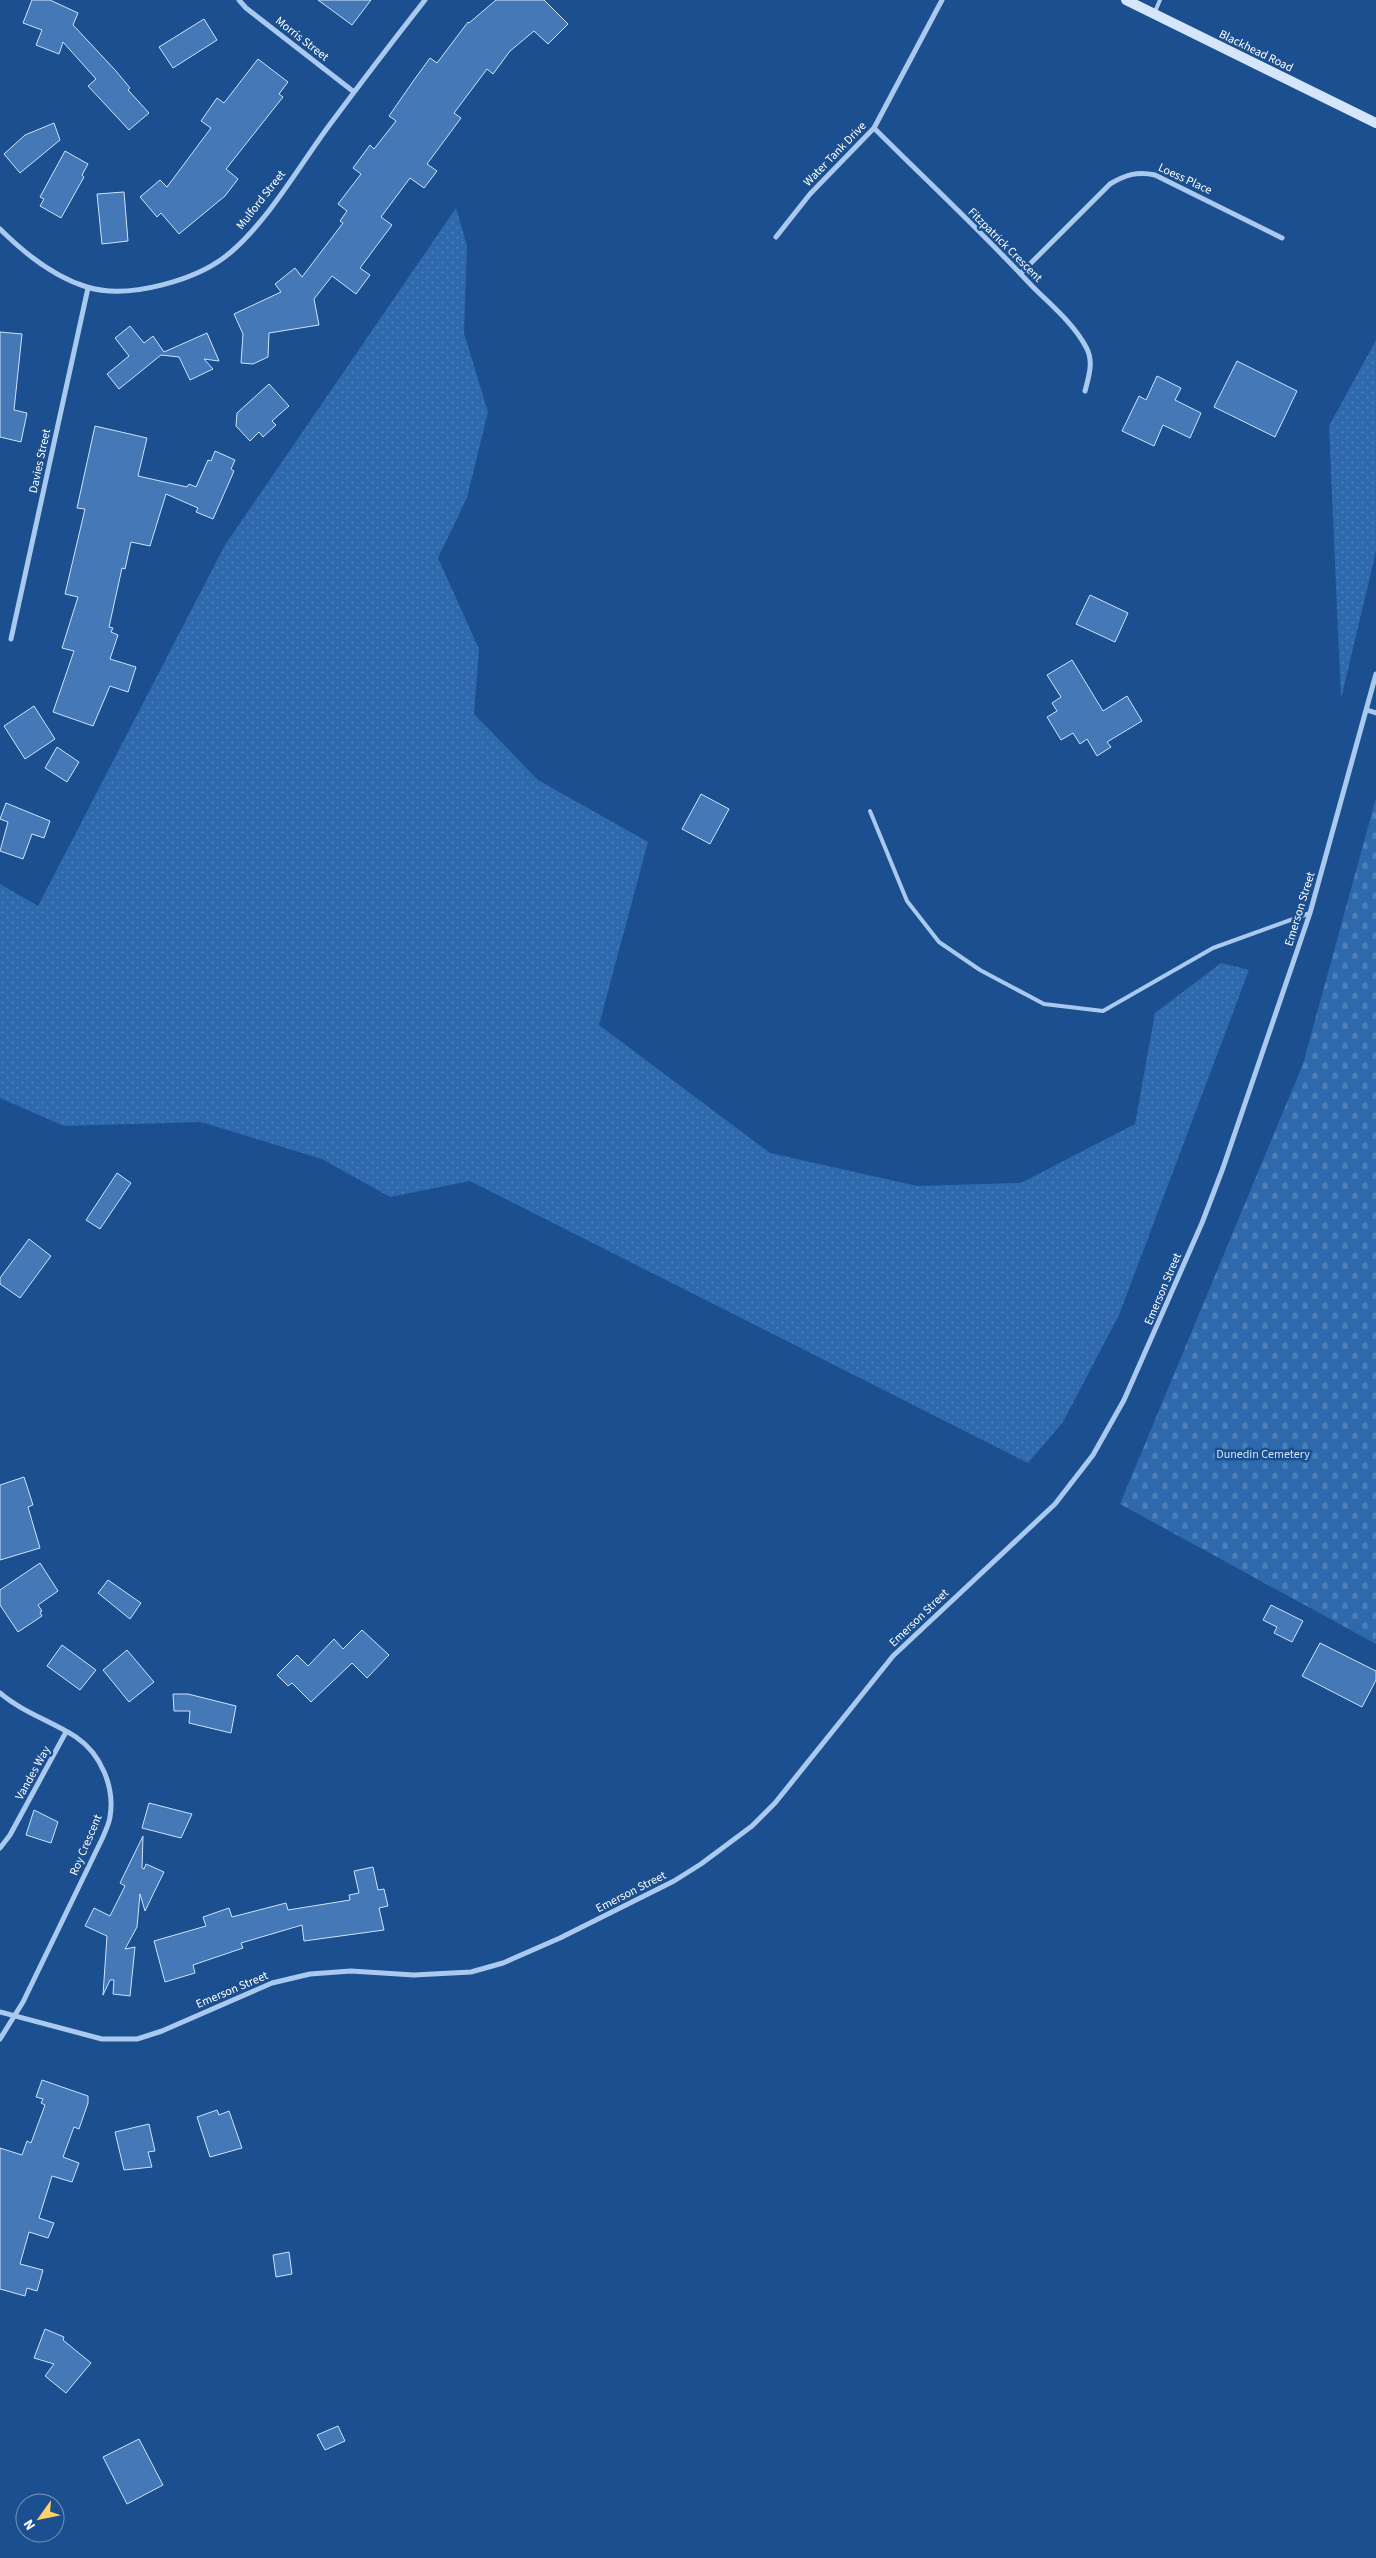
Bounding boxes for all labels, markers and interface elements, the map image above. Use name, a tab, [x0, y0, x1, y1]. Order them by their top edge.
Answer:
street label: Morris Street	[272, 13, 332, 65]
street label: Blackhead Road	[1216, 26, 1296, 76]
street label: Water Tank Drive	[800, 118, 870, 190]
street label: Loess Place	[1155, 159, 1215, 199]
street label: Mulford Street	[232, 167, 290, 233]
street label: Fitzpatrick Crescent	[964, 204, 1046, 286]
street label: Davies Street	[25, 427, 55, 495]
street label: Emerson Street	[1281, 870, 1319, 948]
street label: Emerson Street	[1140, 1250, 1186, 1328]
park label: Dunedin Cemetery	[1216, 1446, 1310, 1463]
street label: Emerson Street	[885, 1585, 953, 1651]
street label: Vandes Way	[11, 1743, 55, 1803]
street label: Roy Crescent	[66, 1812, 106, 1878]
street label: Emerson Street	[593, 1867, 669, 1917]
street label: Emerson Street	[193, 1967, 271, 2013]
north arrow	[15, 2493, 65, 2543]
text: N	[19, 2515, 41, 2534]

